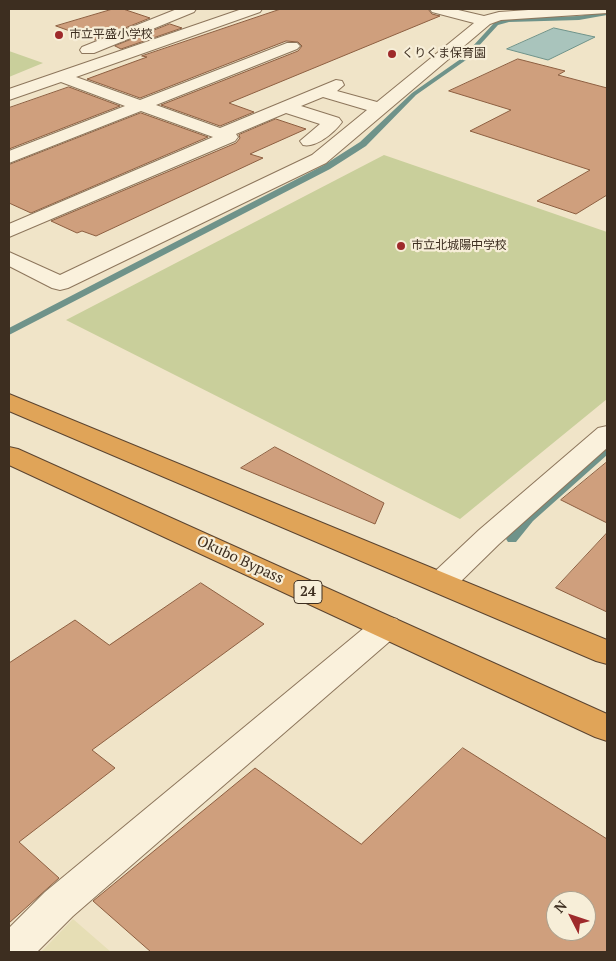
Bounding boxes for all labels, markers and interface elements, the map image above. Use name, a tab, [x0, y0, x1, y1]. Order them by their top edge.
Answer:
place label: 市立平盛小学校	[69, 28, 153, 42]
marker: 市立平盛小学校	[53, 29, 65, 41]
place label: くりくま保育園	[402, 47, 486, 61]
marker: くりくま保育園	[386, 48, 398, 60]
place label: 市立北城陽中学校	[411, 239, 507, 253]
marker: 市立北城陽中学校	[395, 240, 407, 252]
street label: Okubo Bypass	[194, 532, 286, 588]
road number: 24	[294, 580, 322, 604]
north arrow	[546, 891, 596, 941]
text: N	[549, 896, 571, 917]

